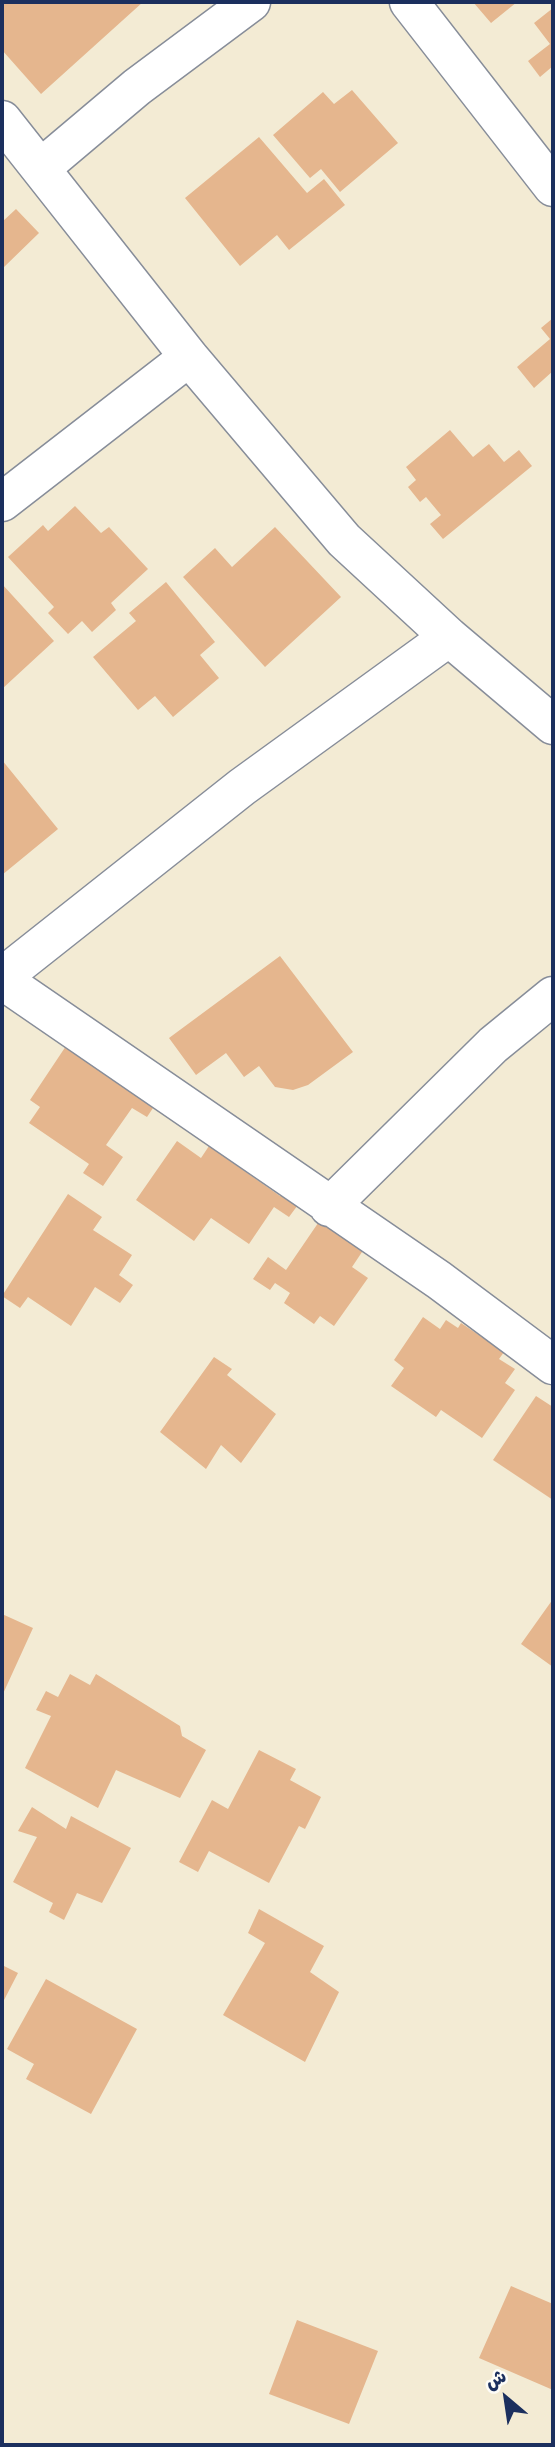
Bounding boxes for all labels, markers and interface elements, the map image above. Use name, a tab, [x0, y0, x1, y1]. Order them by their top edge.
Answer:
north arrow	[471, 2363, 541, 2433]
text: ش	[481, 2364, 511, 2395]

